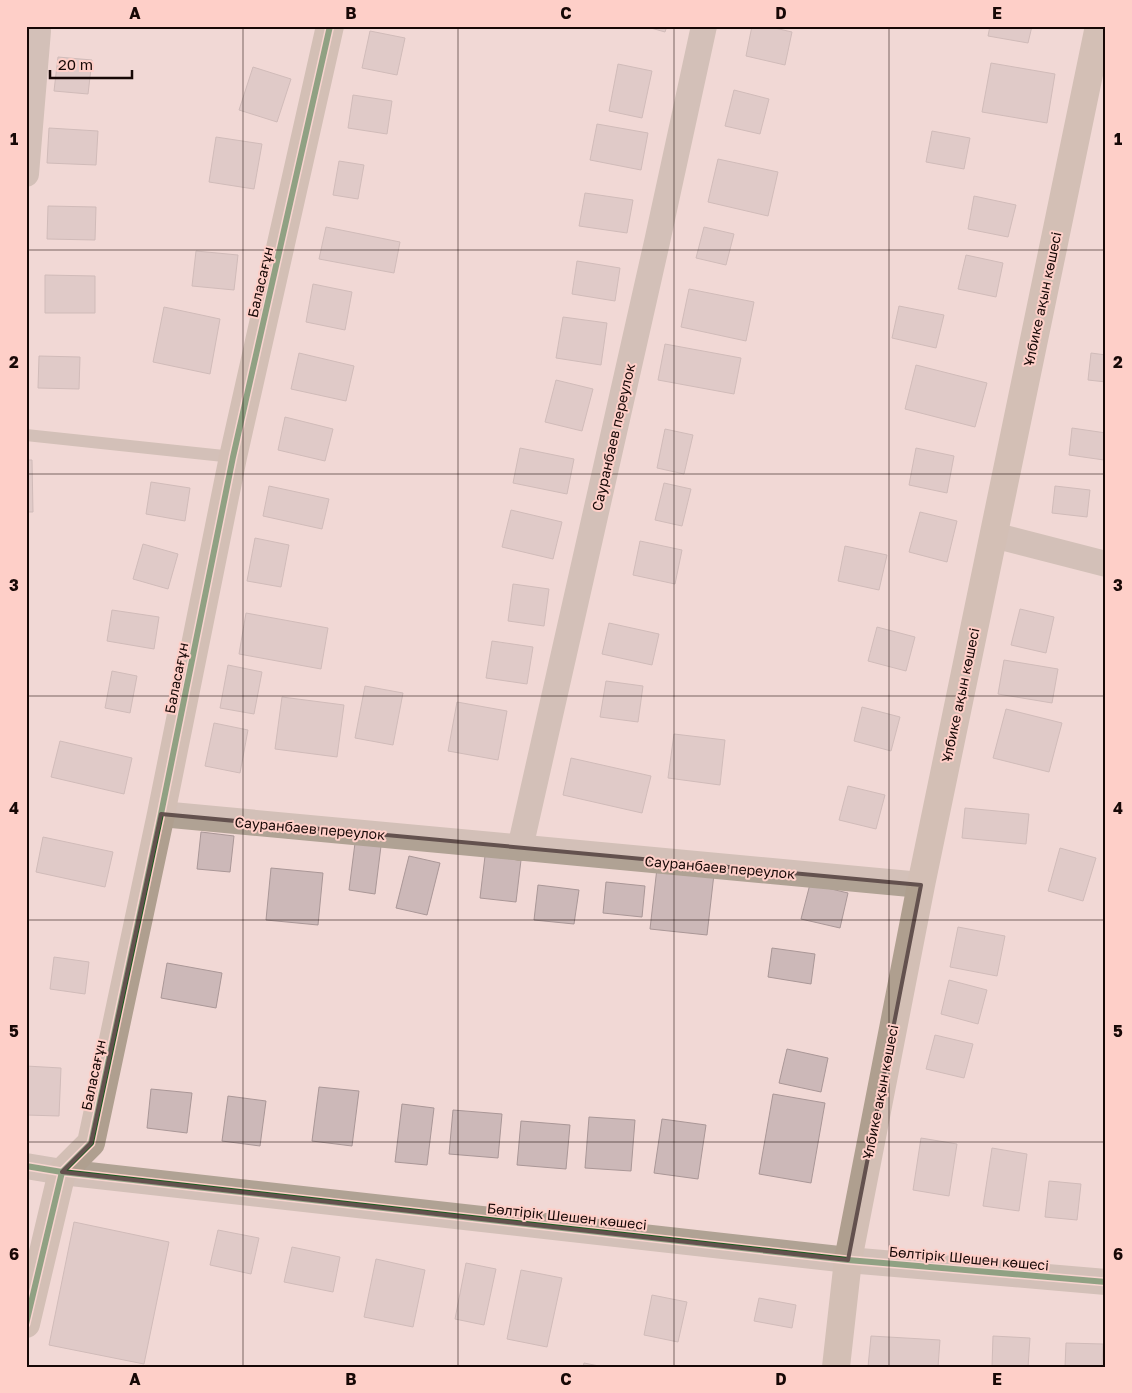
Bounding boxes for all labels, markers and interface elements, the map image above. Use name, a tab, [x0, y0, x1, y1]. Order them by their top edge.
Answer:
text: A	[129, 3, 141, 23]
text: B	[345, 3, 357, 23]
text: C	[560, 3, 572, 23]
text: D	[775, 3, 787, 23]
text: E	[992, 3, 1002, 23]
scale bar	[50, 48, 132, 80]
text: 20 m	[58, 55, 93, 73]
text: 1	[10, 129, 18, 149]
text: 1	[1114, 129, 1122, 149]
street label: Ұлбике ақын көшесі	[1019, 230, 1065, 368]
street label: Баласағұн	[244, 245, 277, 319]
text: 2	[9, 352, 19, 372]
text: 2	[1113, 352, 1123, 372]
street label: Сауранбаев переулок	[588, 362, 638, 512]
text: 3	[9, 575, 19, 595]
text: 3	[1113, 575, 1123, 595]
street label: Ұлбике ақын көшесі	[937, 626, 983, 764]
street label: Баласағұн	[161, 641, 192, 715]
text: 4	[9, 798, 19, 818]
text: 4	[1113, 798, 1123, 818]
street label: Сауранбаев переулок	[234, 813, 386, 843]
street label: Сауранбаев переулок	[644, 852, 796, 882]
text: 5	[9, 1021, 19, 1041]
text: 5	[1113, 1021, 1123, 1041]
street label: Ұлбике ақын көшесі	[859, 1023, 901, 1161]
street label: Баласағұн	[77, 1038, 110, 1112]
street label: Бөлтірік Шешен көшесі	[486, 1199, 648, 1233]
street label: Бөлтірік Шешен көшесі	[888, 1243, 1050, 1273]
text: 6	[9, 1244, 19, 1264]
text: 6	[1113, 1244, 1123, 1264]
text: A	[129, 1369, 141, 1389]
text: B	[345, 1369, 357, 1389]
text: C	[560, 1369, 572, 1389]
text: D	[775, 1369, 787, 1389]
text: E	[992, 1369, 1002, 1389]

